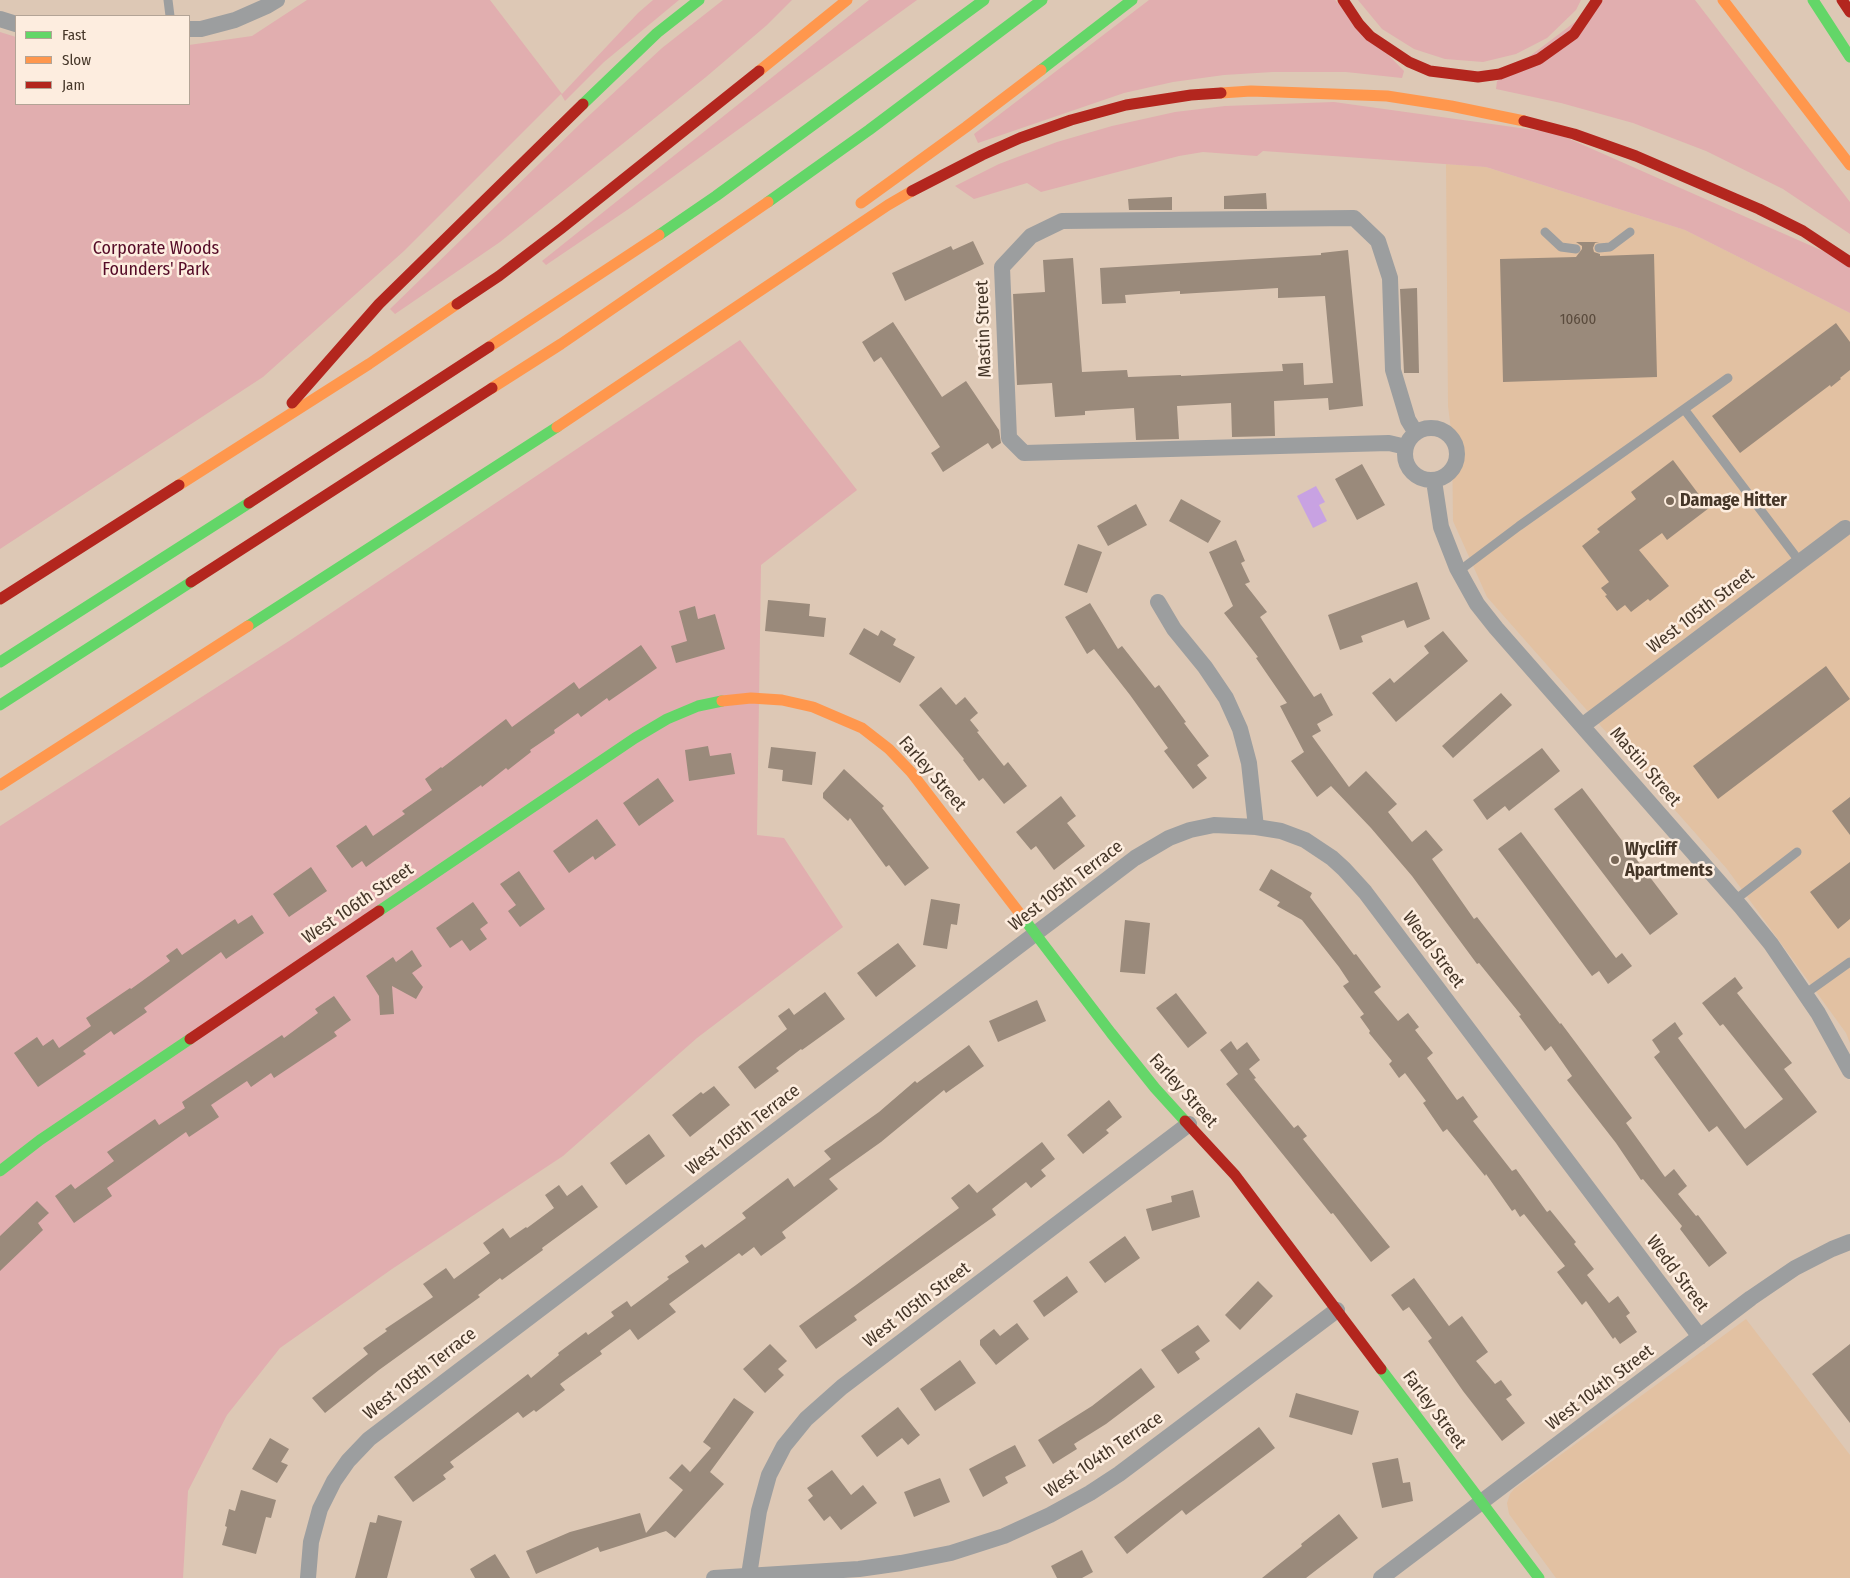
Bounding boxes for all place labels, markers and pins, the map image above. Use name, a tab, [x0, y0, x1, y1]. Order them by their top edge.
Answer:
place label: Damage Hitter	[1680, 490, 1787, 512]
marker: Damage Hitter	[1664, 495, 1676, 507]
place label: Wycliff Apartments	[1625, 839, 1713, 882]
marker: Wycliff Apartments	[1609, 854, 1621, 866]

